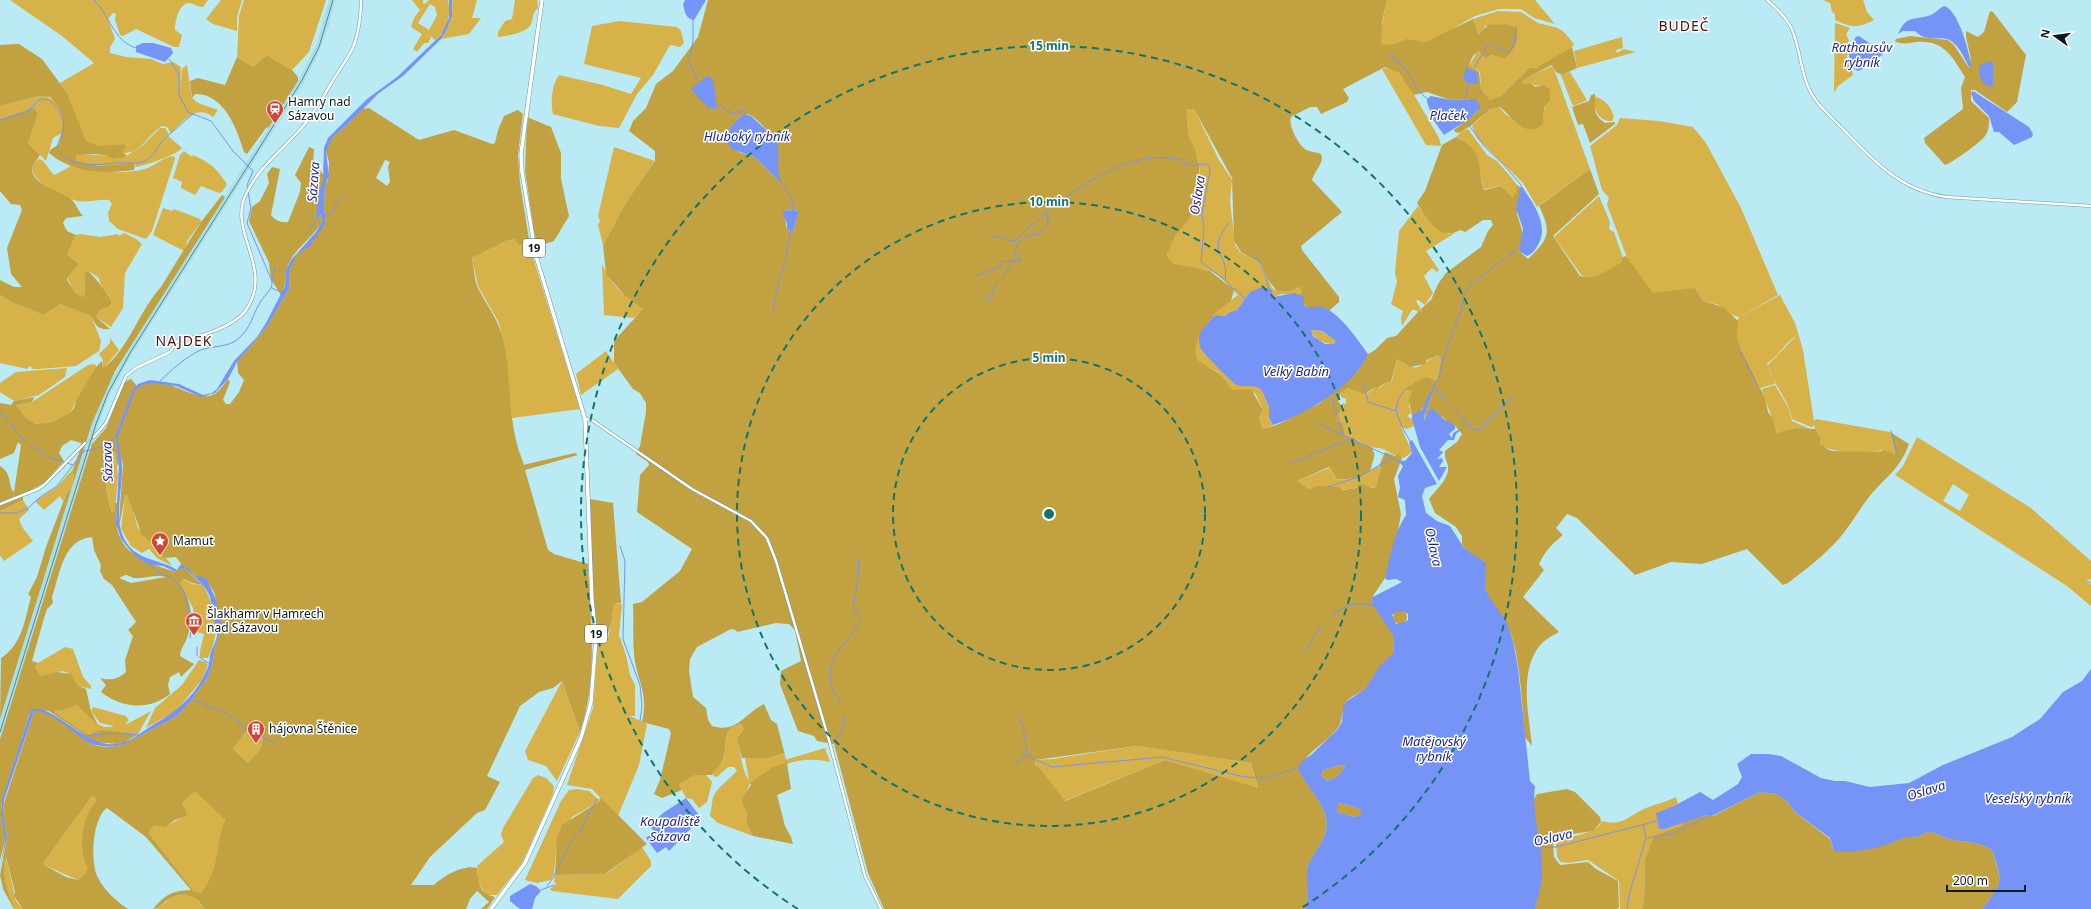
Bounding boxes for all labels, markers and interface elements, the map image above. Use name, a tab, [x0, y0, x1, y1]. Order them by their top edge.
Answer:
district label: BUDEČ	[1658, 16, 1710, 35]
north arrow	[2035, 16, 2075, 56]
text: N	[2036, 27, 2053, 40]
text: 15 min	[1029, 37, 1069, 54]
water label: Rathausův rybník	[1832, 38, 1893, 71]
place label: Hamry nad Sázavou	[288, 93, 351, 124]
station icon: Hamry nad Sázavou	[265, 99, 285, 124]
water label: Plaček	[1430, 106, 1467, 124]
water label: Hluboký rybník	[704, 127, 791, 145]
water label: Sázava	[303, 161, 323, 203]
water label: Oslava	[1185, 174, 1209, 216]
text: 10 min	[1029, 193, 1069, 210]
road number: 19	[523, 239, 545, 257]
district label: NAJDEK	[156, 331, 212, 350]
text: 5 min	[1032, 349, 1066, 366]
water label: Velký Babín	[1263, 362, 1329, 380]
water label: Sázava	[97, 441, 117, 483]
centre of rings	[1042, 507, 1056, 521]
water label: Oslava	[1421, 526, 1447, 569]
place icon: Mamut	[150, 531, 170, 556]
place label: Mamut	[173, 532, 214, 549]
place label: Šlakhamr v Hamrech nad Sázavou	[207, 605, 324, 636]
museum icon: Šlakhamr v Hamrech nad Sázavou	[184, 611, 204, 636]
road number: 19	[585, 625, 607, 643]
building icon: hájovna Štěnice	[246, 719, 266, 744]
place label: hájovna Štěnice	[269, 720, 358, 737]
water label: Matějovský rybník	[1402, 732, 1467, 765]
water label: Oslava	[1905, 775, 1948, 804]
water label: Veselský rybník	[1985, 789, 2072, 807]
water label: Koupaliště Sázava	[640, 812, 701, 845]
water label: Oslava	[1532, 824, 1575, 850]
scale bar	[1947, 867, 2025, 893]
text: 200 m	[1953, 872, 1988, 889]

